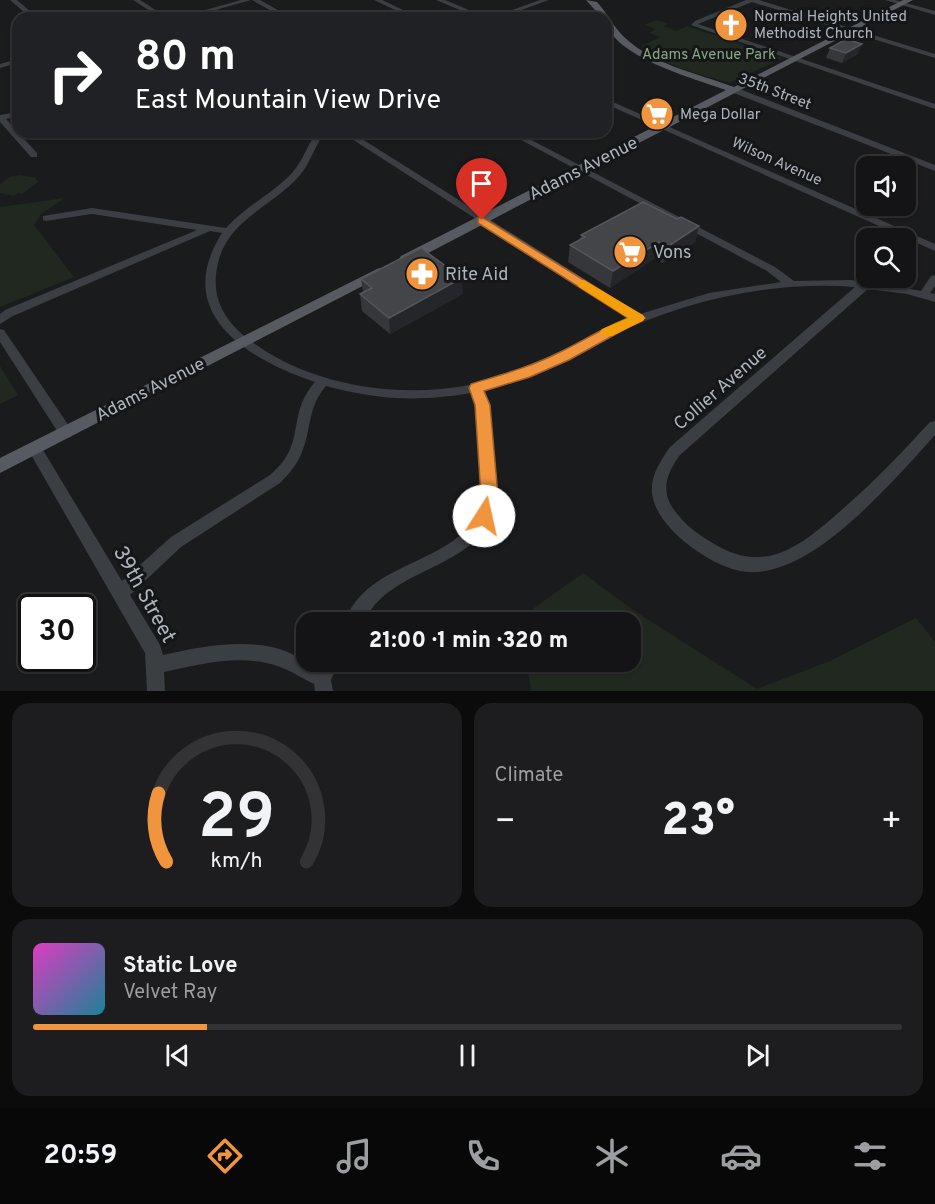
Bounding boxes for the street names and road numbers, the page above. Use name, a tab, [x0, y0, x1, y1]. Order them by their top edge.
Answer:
street label: 35th Street	[735, 70, 814, 115]
street label: Adams Avenue	[525, 132, 642, 207]
street label: Wilson Avenue	[728, 134, 825, 191]
street label: Collier Avenue	[670, 342, 772, 436]
street label: Adams Avenue	[92, 353, 209, 428]
street label: 39th Street	[106, 541, 181, 648]

